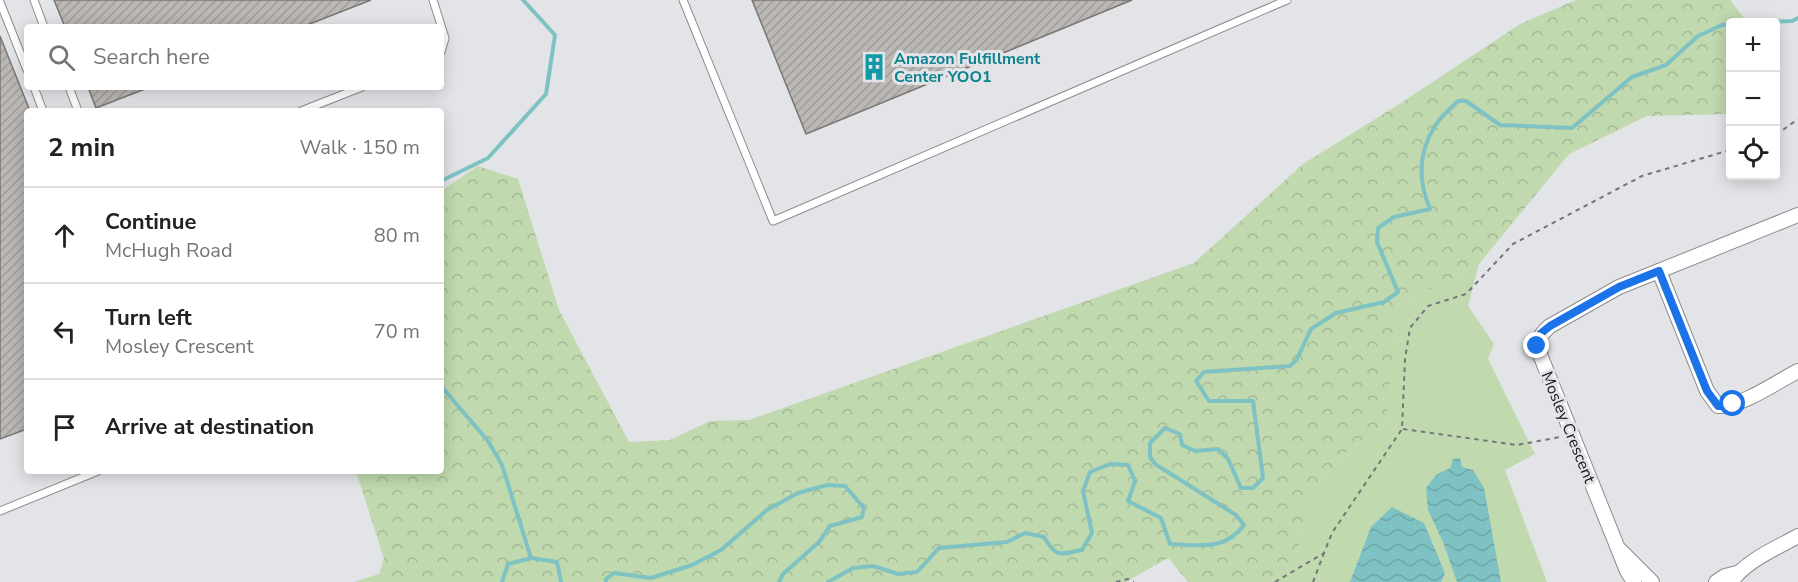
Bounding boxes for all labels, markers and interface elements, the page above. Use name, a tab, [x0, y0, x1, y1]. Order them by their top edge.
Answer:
map controls	[1726, 18, 1780, 180]
button: +	[1726, 18, 1780, 72]
search box	[24, 24, 444, 90]
icon: search	[45, 41, 78, 74]
text: Search here	[93, 42, 210, 72]
place label: Amazon Fulfillment Center YOO1	[894, 48, 1041, 88]
building icon: Amazon Fulfillment Center YOO1	[859, 52, 889, 82]
button: −	[1726, 72, 1780, 126]
button: locate	[1726, 126, 1780, 180]
text: 2 min	[48, 130, 115, 165]
text: Walk · 150 m	[300, 134, 420, 161]
text: Continue	[105, 207, 196, 237]
icon: ahead	[48, 219, 81, 252]
text: 80 m	[374, 222, 420, 249]
text: McHugh Road	[105, 237, 233, 264]
text: Turn left	[105, 303, 192, 333]
icon: left	[48, 315, 81, 348]
text: 70 m	[374, 318, 420, 345]
route end	[1523, 332, 1549, 358]
text: Mosley Crescent	[105, 333, 253, 360]
street label: Mosley Crescent	[1536, 368, 1601, 487]
route start	[1719, 390, 1745, 416]
icon: arrive	[48, 411, 81, 444]
text: Arrive at destination	[105, 412, 314, 442]

